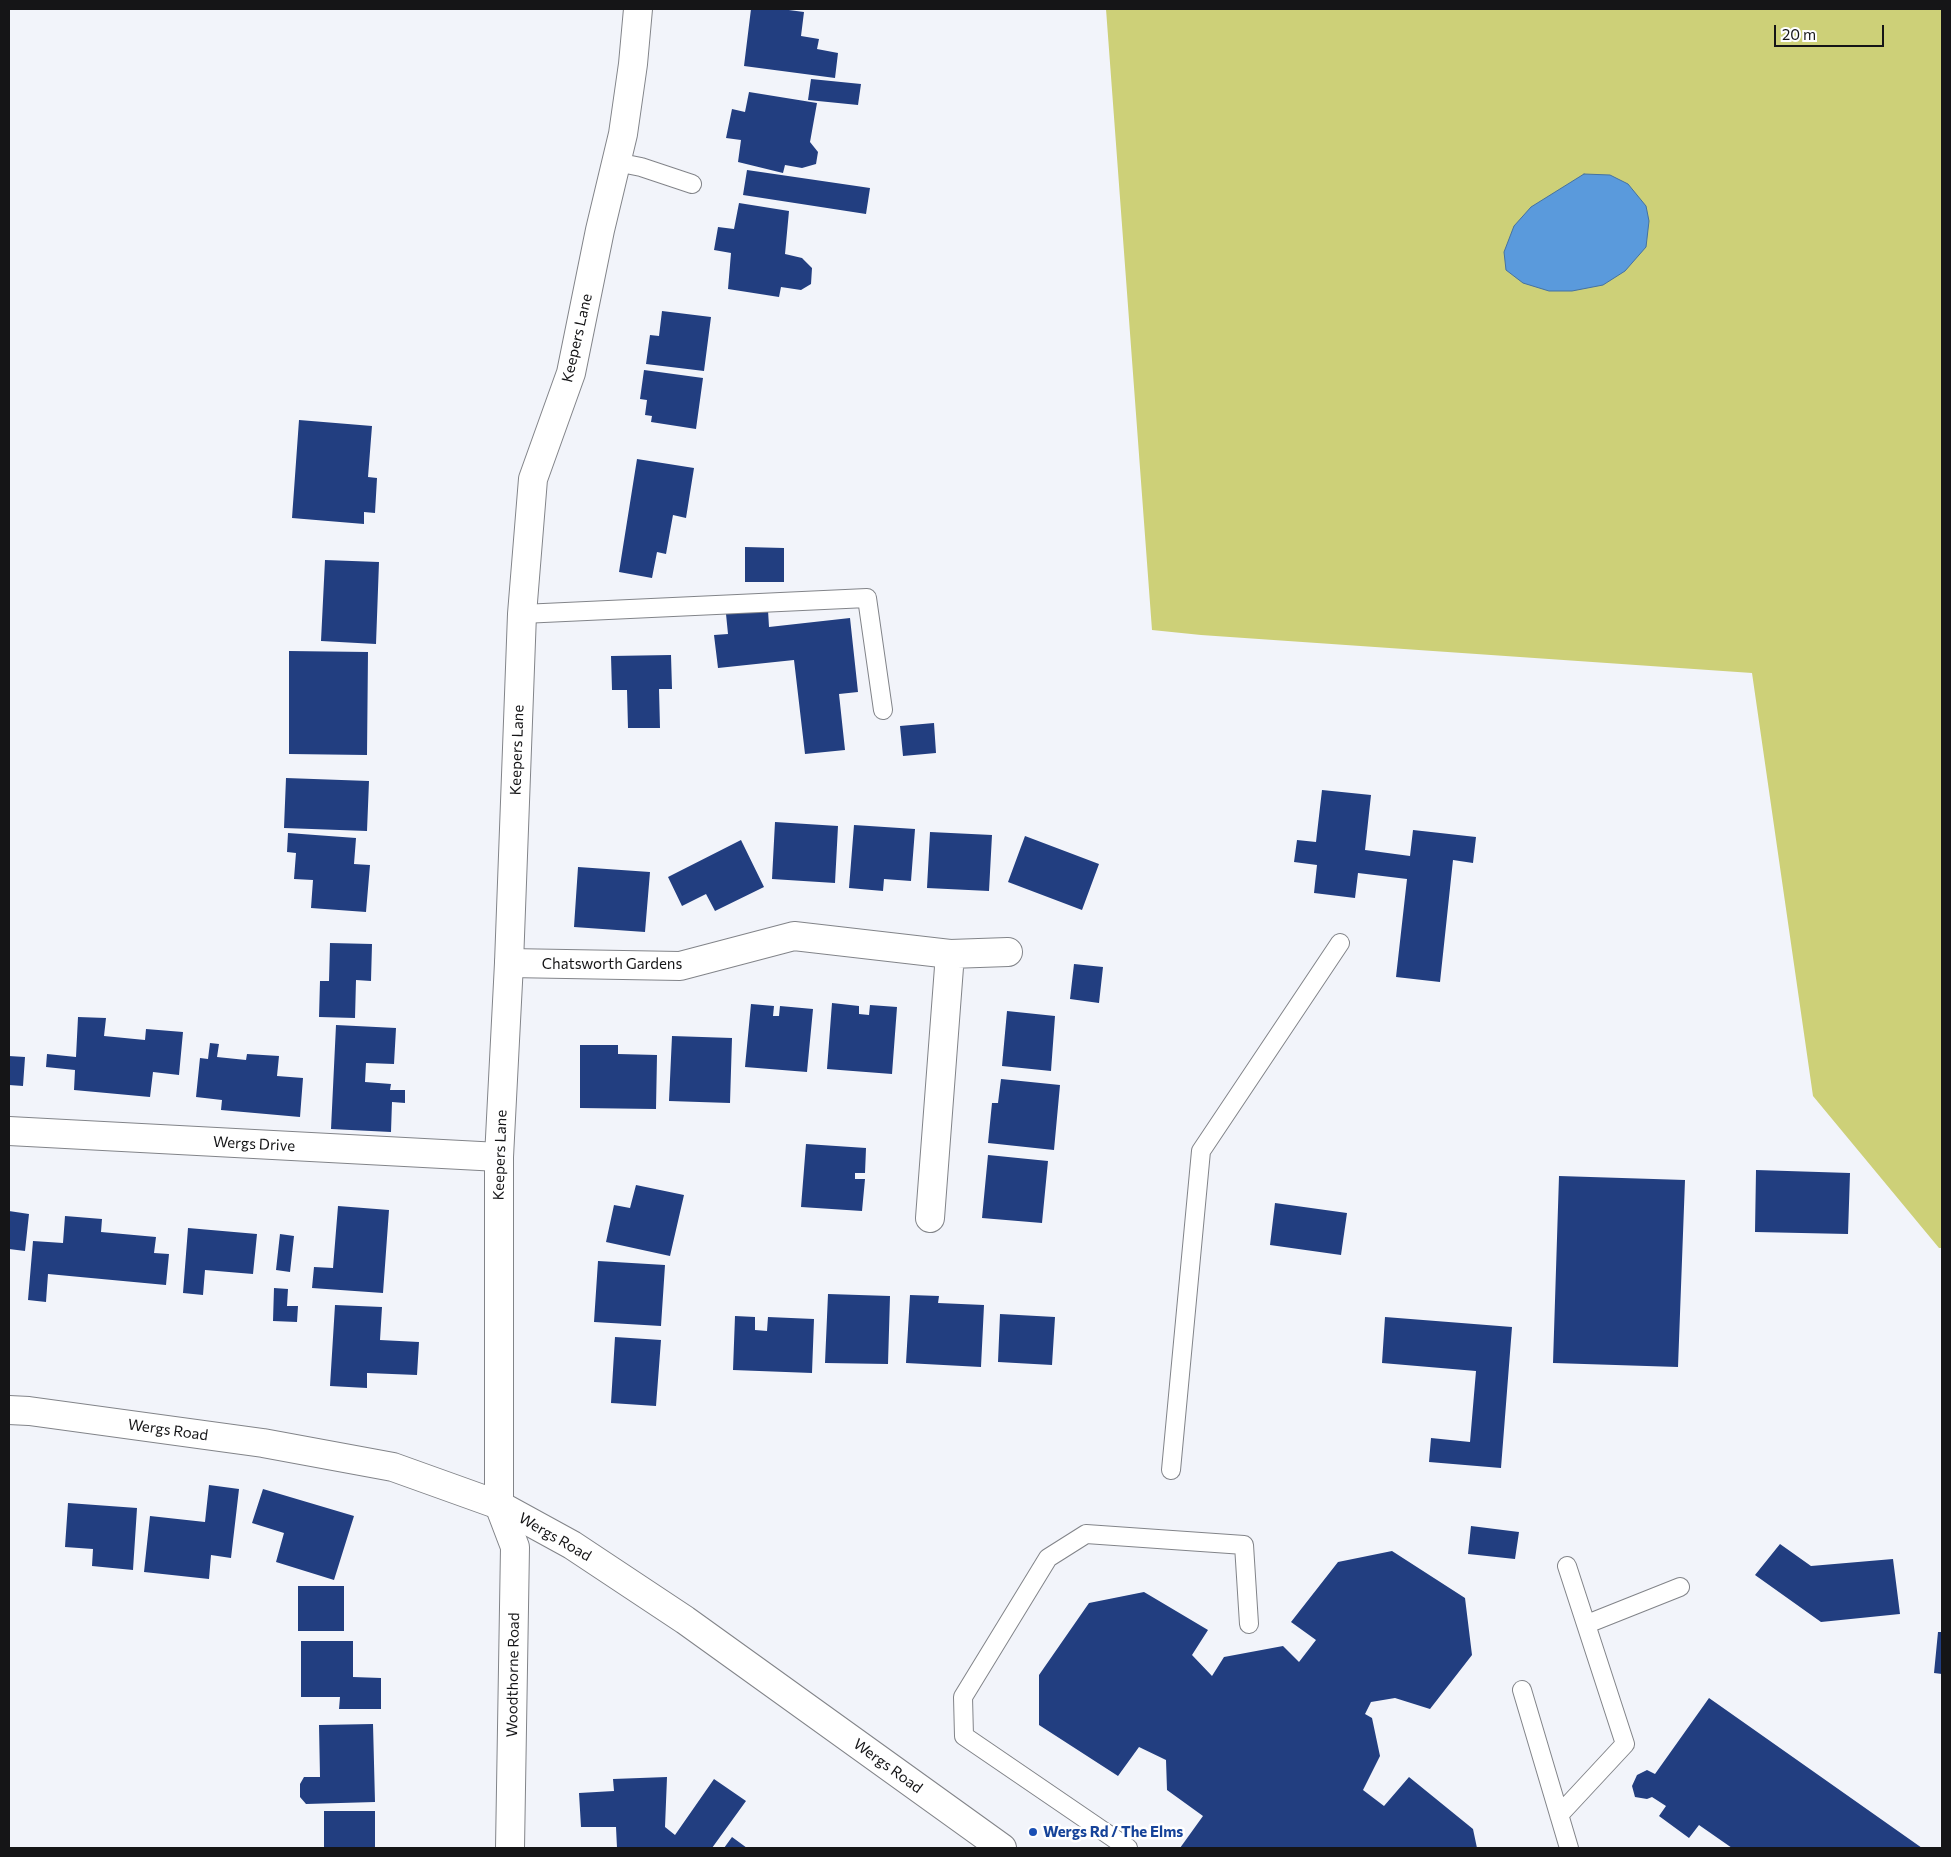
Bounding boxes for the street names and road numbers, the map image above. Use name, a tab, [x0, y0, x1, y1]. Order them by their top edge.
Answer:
street label: Keepers Lane	[558, 292, 596, 384]
street label: Keepers Lane	[506, 704, 528, 796]
street label: Chatsworth Gardens	[542, 955, 682, 973]
street label: Keepers Lane	[489, 1109, 511, 1201]
street label: Wergs Drive	[212, 1133, 296, 1155]
street label: Wergs Road	[127, 1415, 209, 1445]
street label: Wergs Road	[515, 1509, 595, 1565]
street label: Woodthorne Road	[503, 1612, 523, 1738]
street label: Wergs Road	[850, 1735, 926, 1797]

